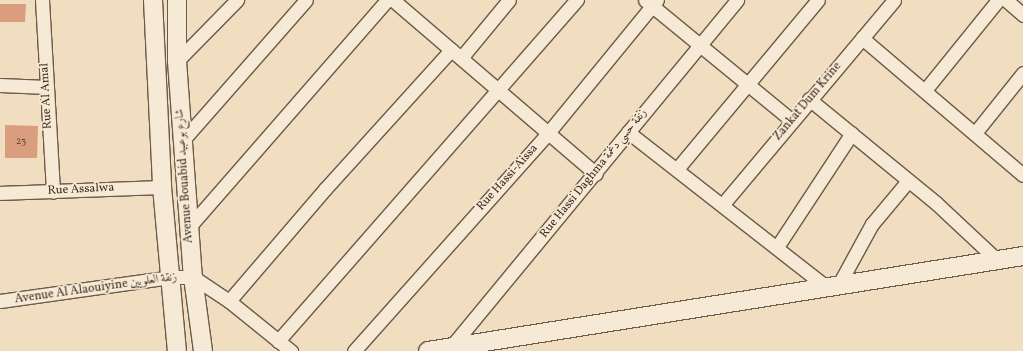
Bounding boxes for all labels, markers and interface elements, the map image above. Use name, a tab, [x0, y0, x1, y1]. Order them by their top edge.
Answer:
street label: Zankat Dum Krine	[771, 60, 845, 144]
street label: Rue Al Amal	[38, 63, 56, 129]
street label: Rue Hassi Daghma زنقة حسي دغمة	[537, 107, 651, 241]
street label: Avenue Bouabid شارع بوعبيد	[173, 108, 197, 244]
house number: 23	[16, 136, 26, 148]
street label: Rue Hassi-Aissa	[474, 142, 542, 214]
street label: Rue Assalwa	[47, 181, 115, 199]
street label: Avenue Al Alaouiyine زنقة العلويين	[14, 270, 178, 308]

